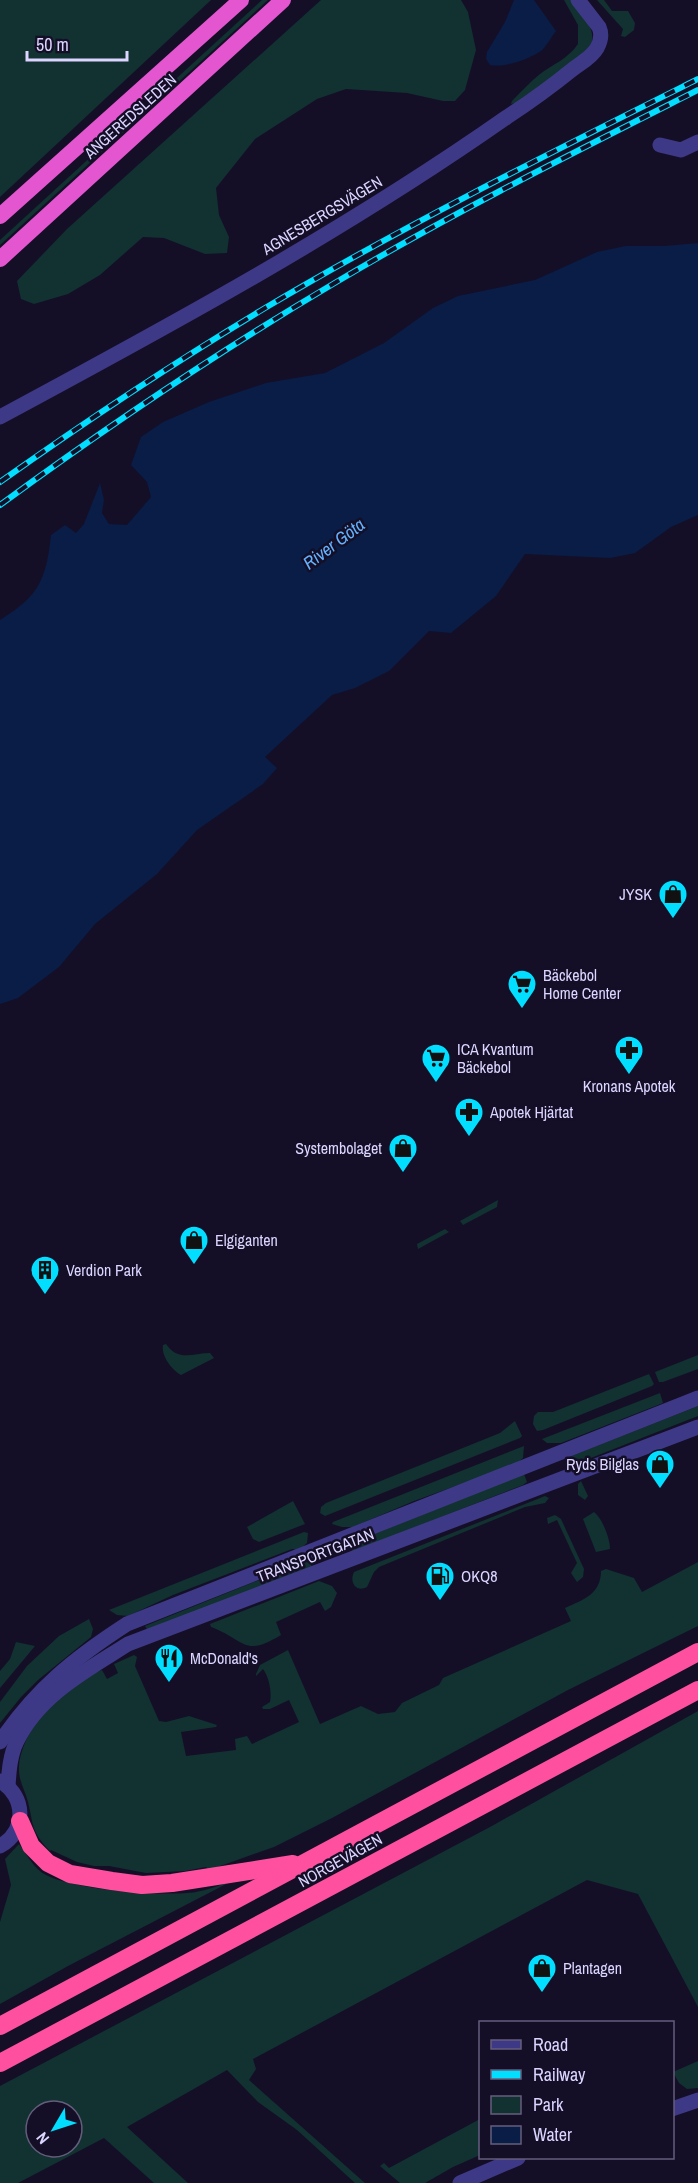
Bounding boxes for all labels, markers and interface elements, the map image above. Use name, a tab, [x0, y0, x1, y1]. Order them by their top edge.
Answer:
scale bar	[27, 24, 128, 62]
text: 50 m	[36, 32, 69, 57]
street label: ANGEREDSLEDEN	[78, 69, 181, 164]
street label: AGNESBERGSVÄGEN	[257, 170, 386, 260]
water label: River Göta	[298, 512, 370, 575]
shop icon: JYSK	[657, 878, 689, 920]
place label: JYSK	[619, 883, 652, 905]
place label: Bäckebol Home Center	[543, 964, 622, 1004]
supermarket icon: Bäckebol Home Center	[506, 968, 538, 1010]
pharmacy icon: Kronans Apotek	[613, 1034, 645, 1076]
place label: ICA Kvantum Bäckebol	[457, 1038, 534, 1078]
supermarket icon: ICA Kvantum Bäckebol	[420, 1042, 452, 1084]
place label: Kronans Apotek	[583, 1075, 676, 1097]
pharmacy icon: Apotek Hjärtat	[453, 1096, 485, 1138]
place label: Apotek Hjärtat	[489, 1101, 573, 1123]
shop icon: Systembolaget	[387, 1132, 419, 1174]
place label: Systembolaget	[295, 1137, 382, 1159]
shop icon: Elgiganten	[178, 1224, 210, 1266]
place label: Elgiganten	[215, 1229, 278, 1251]
building icon: Verdion Park	[29, 1254, 61, 1296]
place label: Verdion Park	[66, 1259, 142, 1281]
shop icon: Ryds Bilglas	[644, 1448, 676, 1490]
place label: Ryds Bilglas	[566, 1453, 639, 1475]
street label: TRANSPORTGATAN	[253, 1523, 377, 1587]
fuel station icon: OKQ8	[424, 1560, 456, 1602]
place label: OKQ8	[461, 1565, 497, 1587]
restaurant icon: McDonald's	[153, 1642, 185, 1684]
place label: McDonald's	[190, 1647, 258, 1669]
street label: NORGEVÄGEN	[294, 1828, 386, 1892]
shop icon: Plantagen	[526, 1952, 558, 1994]
place label: Plantagen	[563, 1957, 622, 1979]
legend	[479, 2021, 674, 2159]
text: Road	[533, 2032, 568, 2057]
text: Railway	[533, 2062, 586, 2087]
text: Park	[533, 2092, 564, 2117]
north arrow	[24, 2099, 84, 2159]
text: Water	[533, 2122, 572, 2147]
text: N	[31, 2128, 54, 2149]

